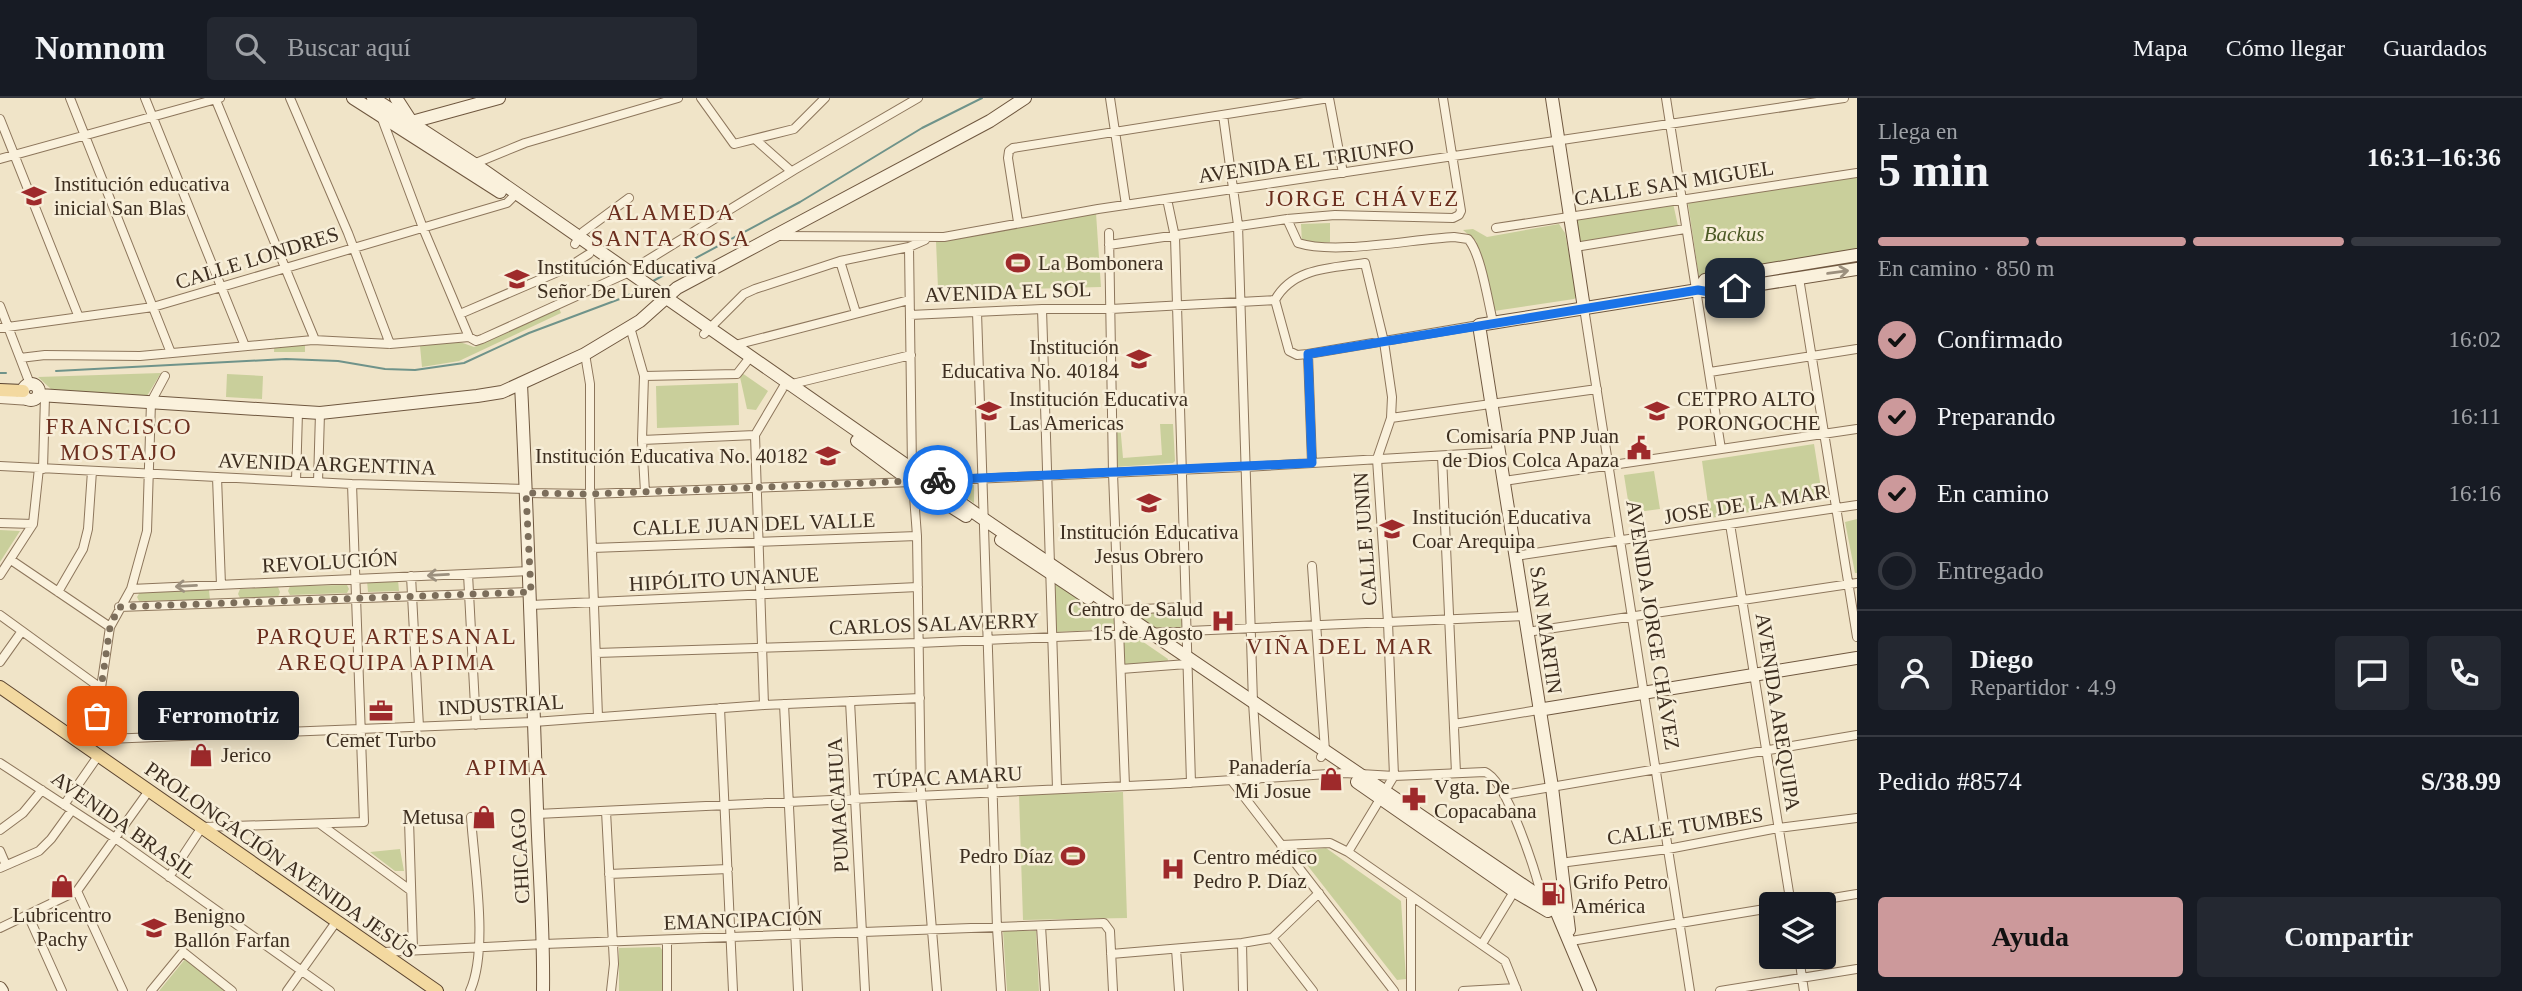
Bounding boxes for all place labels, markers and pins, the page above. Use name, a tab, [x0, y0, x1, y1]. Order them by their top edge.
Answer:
place label: Institución educativa inicial San Blas	[54, 172, 230, 220]
school or university icon: Institución educativa inicial San Blas	[20, 182, 48, 210]
sports icon: La Bombonera	[1004, 249, 1032, 277]
place label: La Bombonera	[1038, 251, 1164, 275]
place label: Institución Educativa Señor De Luren	[537, 255, 717, 303]
pin	[1705, 258, 1765, 318]
school or university icon: Institución Educativa Señor De Luren	[503, 265, 531, 293]
place label: Institución Educativa No. 40184	[941, 335, 1119, 383]
school or university icon: Institución Educativa No. 40184	[1125, 345, 1153, 373]
place label: Institución Educativa Las Americas	[1009, 387, 1189, 435]
place label: CETPRO ALTO PORONGOCHE	[1677, 387, 1821, 435]
school or university icon: Institución Educativa Las Americas	[975, 397, 1003, 425]
school or university icon: CETPRO ALTO PORONGOCHE	[1643, 397, 1671, 425]
place label: Comisaría PNP Juan de Dios Colca Apaza	[1442, 424, 1620, 472]
public building icon: Comisaría PNP Juan de Dios Colca Apaza	[1625, 434, 1653, 462]
school or university icon: Institución Educativa No. 40182	[814, 442, 842, 470]
place label: Institución Educativa No. 40182	[535, 444, 808, 468]
school or university icon: Institución Educativa Jesus Obrero	[1135, 489, 1163, 517]
place label: Institución Educativa Coar Arequipa	[1412, 505, 1592, 553]
school or university icon: Institución Educativa Coar Arequipa	[1378, 515, 1406, 543]
place label: Institución Educativa Jesus Obrero	[1059, 520, 1239, 568]
place label: Centro de Salud 15 de Agosto	[1068, 597, 1203, 645]
hospital icon: Centro de Salud 15 de Agosto	[1209, 607, 1237, 635]
pin	[67, 686, 127, 746]
callout: Ferromotriz	[139, 692, 300, 740]
office icon: Cemet Turbo	[367, 697, 395, 725]
place label: Cemet Turbo	[326, 728, 436, 752]
shop icon: Jerico	[187, 741, 215, 769]
place label: Jerico	[221, 743, 271, 767]
place label: Panadería Mi Josue	[1228, 755, 1312, 803]
shop icon: Panadería Mi Josue	[1317, 765, 1345, 793]
place label: Vgta. De Copacabana	[1434, 775, 1537, 823]
pharmacy icon: Vgta. De Copacabana	[1400, 785, 1428, 813]
shop icon: Metusa	[470, 803, 498, 831]
place label: Metusa	[402, 805, 465, 829]
sports icon: Pedro Díaz	[1059, 842, 1087, 870]
place label: Pedro Díaz	[959, 844, 1053, 868]
place label: Centro médico Pedro P. Díaz	[1193, 845, 1317, 893]
hospital icon: Centro médico Pedro P. Díaz	[1159, 855, 1187, 883]
place label: Grifo Petro América	[1573, 870, 1668, 918]
shop icon: Lubricentro Pachy	[48, 872, 76, 900]
fuel station icon: Grifo Petro América	[1539, 880, 1567, 908]
place label: Lubricentro Pachy	[12, 903, 112, 951]
place label: Benigno Ballón Farfan	[174, 904, 291, 952]
school or university icon: Benigno Ballón Farfan	[140, 914, 168, 942]

